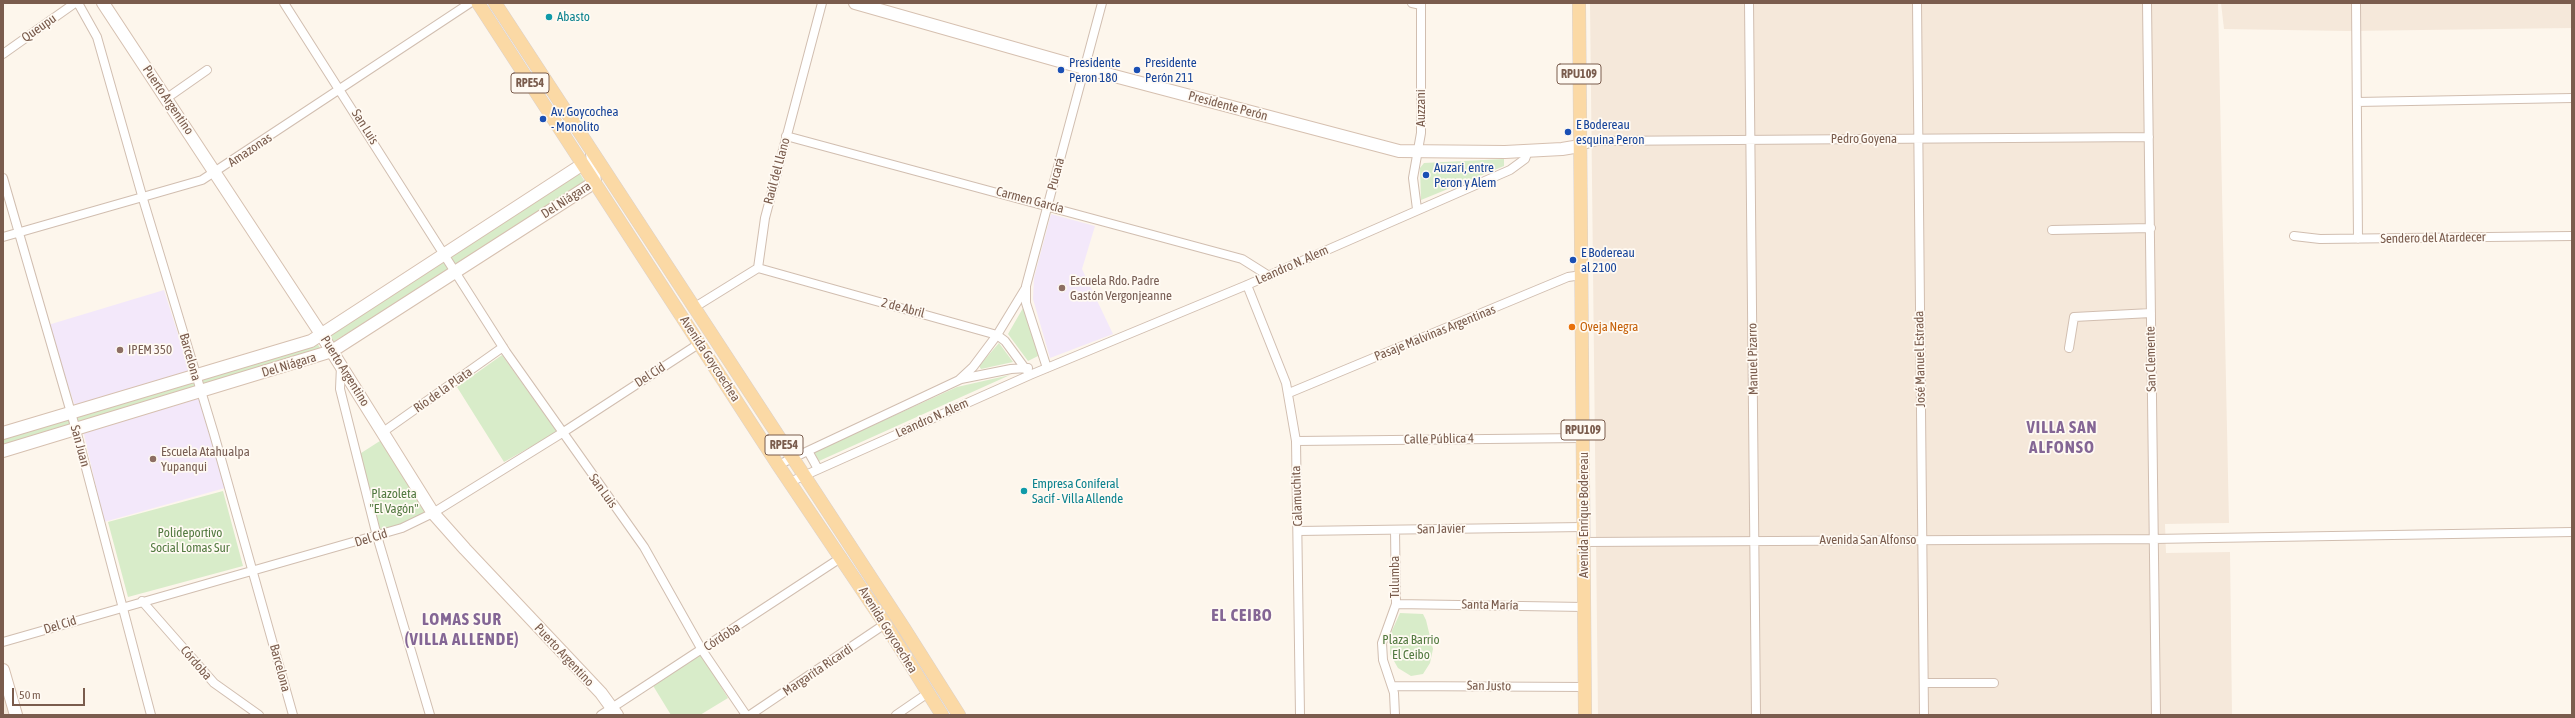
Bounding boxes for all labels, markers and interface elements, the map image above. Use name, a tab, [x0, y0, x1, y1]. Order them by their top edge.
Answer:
place label: Abasto	[557, 9, 590, 25]
street label: Queupu	[19, 11, 59, 45]
marker: Abasto	[544, 12, 554, 22]
place label: Presidente Peron 180	[1069, 55, 1121, 86]
place label: Presidente Perón 211	[1145, 55, 1197, 86]
street label: Puerto Argentino	[139, 62, 197, 138]
road number: RPU109	[1557, 64, 1601, 84]
marker: Presidente Peron 180	[1056, 65, 1066, 75]
marker: Presidente Perón 211	[1132, 65, 1142, 75]
road number: RPE54	[511, 73, 549, 93]
street label: Presidente Perón	[1187, 88, 1269, 124]
street label: Auzzani	[1413, 89, 1429, 127]
place label: Av. Goycochea - Monolito	[551, 104, 619, 135]
street label: San Luis	[348, 107, 382, 147]
marker: Av. Goycochea - Monolito	[538, 114, 548, 124]
place label: E Bodereau esquina Peron	[1576, 117, 1644, 148]
marker: E Bodereau esquina Peron	[1563, 127, 1573, 137]
street label: Amazonas	[225, 130, 275, 170]
street label: Pedro Goyena	[1831, 131, 1897, 147]
street label: Raúl del Llano	[761, 136, 793, 206]
street label: Pucará	[1044, 156, 1068, 192]
place label: Auzari, entre Peron y Alem	[1434, 160, 1496, 191]
marker: Auzari, entre Peron y Alem	[1421, 170, 1431, 180]
street label: Del Niágara	[538, 178, 594, 222]
street label: Carmen García	[994, 183, 1066, 217]
street label: Sendero del Atardecer	[2380, 229, 2486, 247]
street label: Leandro N. Alem	[1253, 242, 1331, 288]
place label: E Bodereau al 2100	[1581, 245, 1635, 276]
marker: E Bodereau al 2100	[1568, 255, 1578, 265]
place label: Escuela Rdo. Padre Gastón Vergonjeanne	[1070, 273, 1172, 304]
marker: Escuela Rdo. Padre Gastón Vergonjeanne	[1057, 283, 1067, 293]
street label: 2 de Abril	[879, 295, 927, 321]
street label: Pasaje Malvinas Argentinas	[1372, 301, 1498, 365]
street label: José Manuel Estrada	[1911, 311, 1929, 407]
street label: Avenida Goycoechea	[677, 313, 743, 405]
place label: Oveja Negra	[1580, 319, 1638, 335]
marker: Oveja Negra	[1567, 322, 1577, 332]
street label: Manuel Pizarro	[1745, 323, 1761, 395]
street label: San Clemente	[2143, 326, 2159, 392]
street label: Barcelona	[176, 332, 204, 382]
street label: Puerto Argentino	[317, 333, 373, 409]
place label: IPEM 350	[128, 342, 172, 358]
marker: IPEM 350	[115, 345, 125, 355]
street label: Del Niágara	[260, 349, 318, 381]
street label: Del Cid	[632, 359, 668, 391]
street label: Río de la Plata	[411, 364, 475, 416]
street label: Leandro N. Alem	[893, 395, 971, 441]
district label: VILLA SAN ALFONSO	[2027, 418, 2097, 458]
road number: RPU109	[1561, 420, 1605, 440]
street label: San Juan	[67, 424, 93, 468]
street label: Calle Pública 4	[1404, 431, 1474, 447]
road number: RPE54	[765, 435, 803, 455]
place label: Escuela Atahualpa Yupanqui	[161, 444, 250, 475]
street label: Avenida Enrique Bodereau	[1576, 452, 1592, 578]
marker: Escuela Atahualpa Yupanqui	[148, 454, 158, 464]
street label: Calamuchita	[1288, 465, 1306, 527]
street label: San Luis	[585, 471, 621, 511]
place label: Empresa Coniferal Sacif - Villa Allende	[1032, 476, 1123, 507]
park label: Plazoleta "El Vagón"	[370, 486, 418, 517]
marker: Empresa Coniferal Sacif - Villa Allende	[1019, 486, 1029, 496]
street label: San Javier	[1417, 521, 1465, 537]
park label: Polideportivo Social Lomas Sur	[150, 525, 230, 556]
street label: Del Cid	[353, 526, 389, 550]
street label: Avenida San Alfonso	[1820, 532, 1916, 548]
street label: Tulumba	[1387, 556, 1403, 598]
street label: Avenida Goycoechea	[855, 584, 921, 676]
street label: Santa María	[1461, 597, 1519, 613]
district label: EL CEIBO	[1211, 606, 1273, 626]
district label: LOMAS SUR (VILLA ALLENDE)	[404, 610, 520, 650]
street label: Del Cid	[42, 613, 78, 637]
street label: Córdoba	[701, 619, 743, 655]
street label: Puerto Argentino	[531, 620, 597, 690]
park label: Plaza Barrio El Ceibo	[1382, 632, 1440, 663]
street label: Margarita Ricardi	[780, 641, 856, 699]
street label: Córdoba	[177, 643, 215, 683]
street label: Barcelona	[266, 643, 294, 693]
street label: San Justo	[1467, 678, 1511, 694]
scale bar	[14, 680, 87, 706]
text: 50 m	[19, 688, 41, 702]

